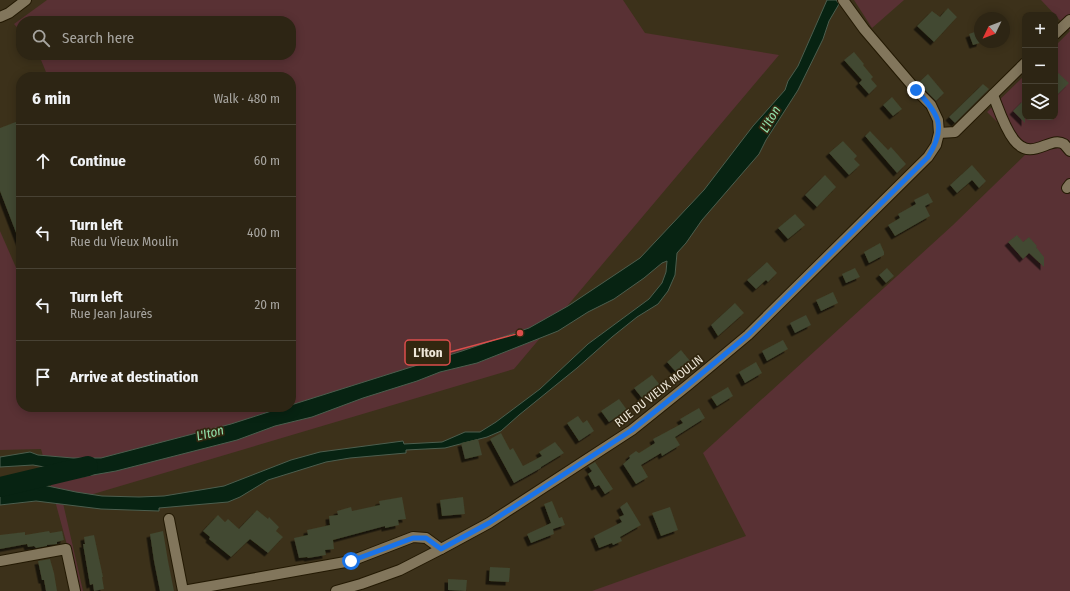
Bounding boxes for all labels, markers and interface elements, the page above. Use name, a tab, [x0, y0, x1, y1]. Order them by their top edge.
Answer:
north arrow	[974, 12, 1010, 48]
map controls	[1022, 12, 1058, 120]
button: +	[1022, 12, 1058, 48]
search box	[16, 16, 296, 60]
icon: search	[30, 27, 52, 49]
text: Search here	[62, 29, 134, 47]
button: −	[1022, 48, 1058, 84]
route end	[907, 81, 925, 99]
button: layers	[1022, 84, 1058, 120]
text: 6 min	[32, 88, 71, 109]
text: Walk · 480 m	[213, 91, 280, 106]
water label: L'Iton	[756, 103, 784, 135]
icon: ahead	[32, 150, 54, 172]
text: Continue	[70, 152, 126, 170]
text: 60 m	[254, 153, 280, 168]
text: Turn left	[70, 216, 123, 234]
icon: left	[32, 222, 54, 244]
text: 400 m	[247, 225, 280, 240]
text: Rue du Vieux Moulin	[70, 234, 179, 249]
text: Turn left	[70, 288, 123, 306]
icon: left	[32, 294, 54, 316]
text: 20 m	[254, 297, 280, 312]
text: Rue Jean Jaurès	[70, 306, 152, 321]
callout: L'Iton	[405, 340, 450, 365]
text: L'Iton	[413, 345, 443, 360]
street label: RUE DU VIEUX MOULIN	[612, 352, 706, 430]
icon: arrive	[32, 366, 54, 388]
text: Arrive at destination	[70, 368, 198, 386]
water label: L'Iton	[195, 422, 226, 444]
route start	[342, 552, 360, 570]

